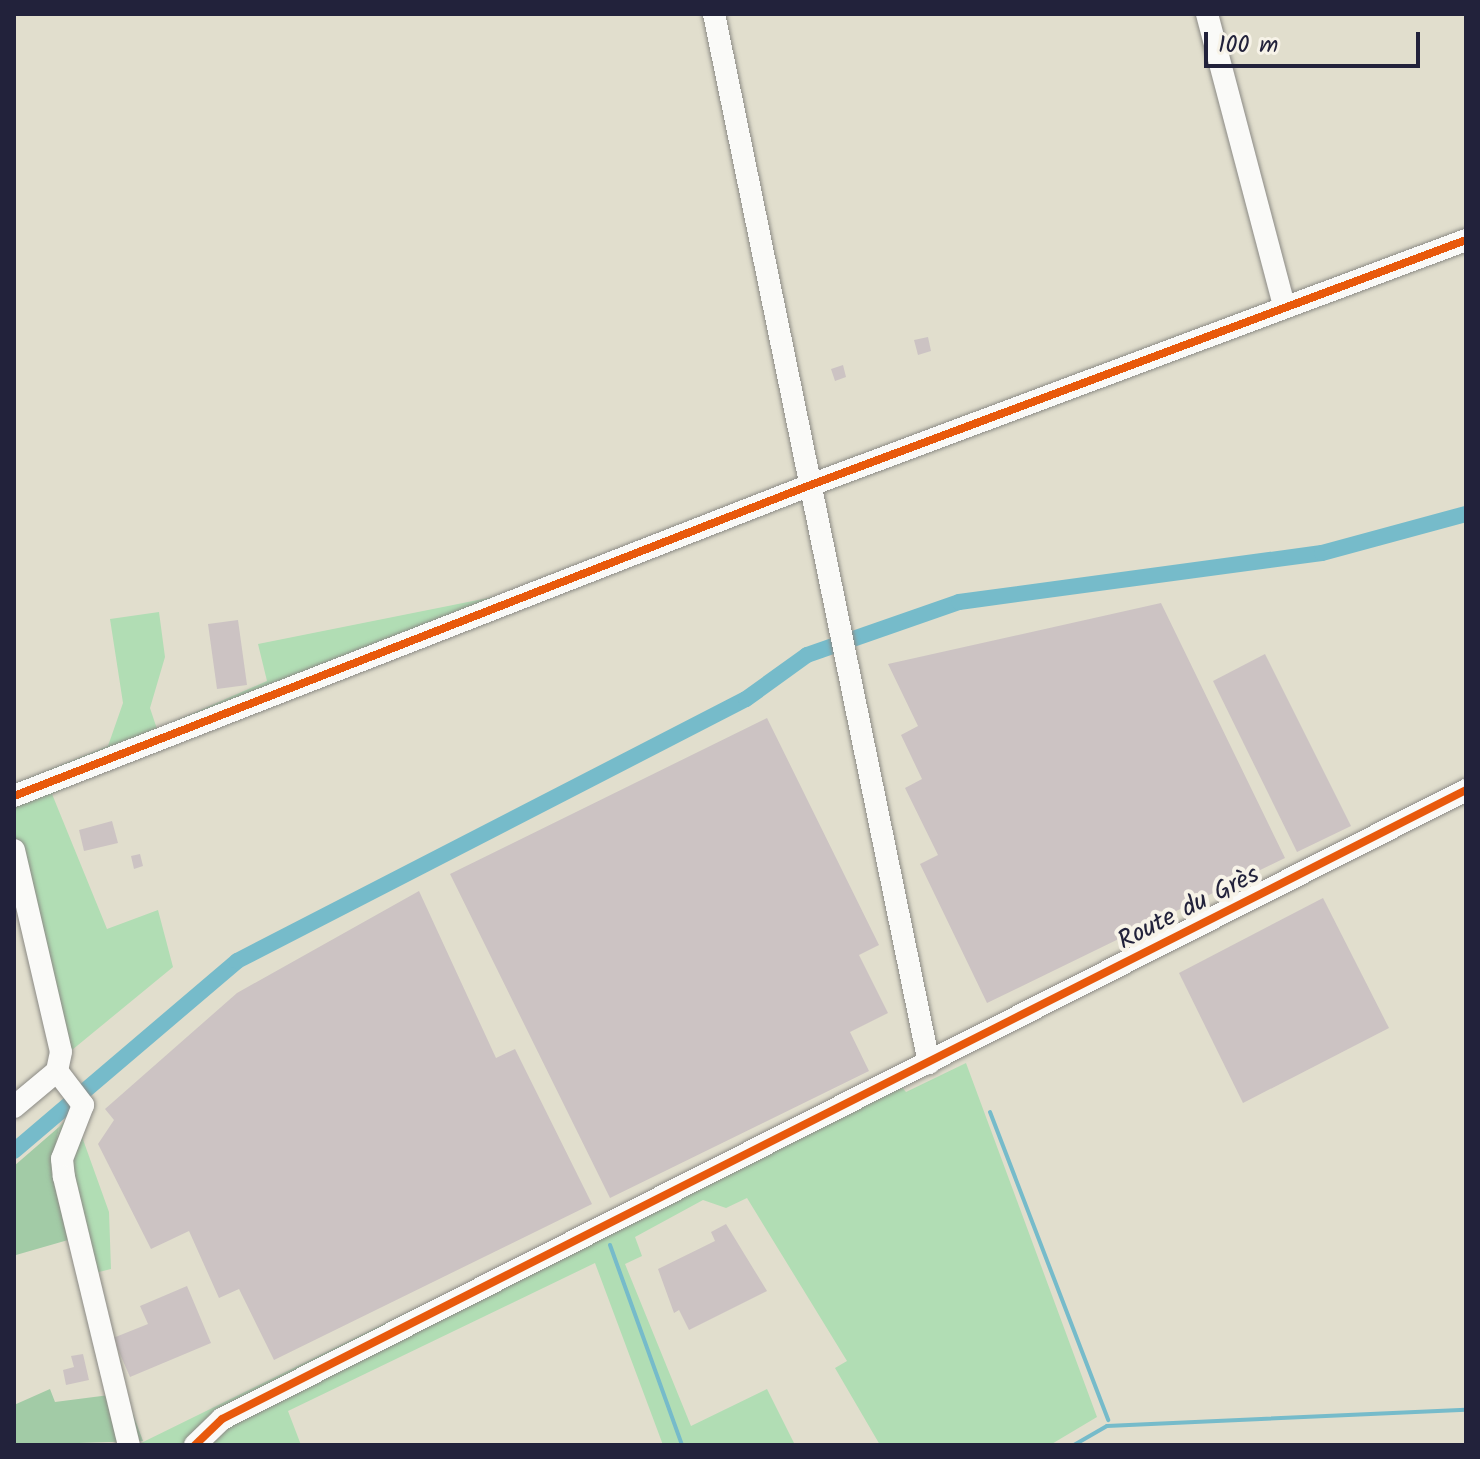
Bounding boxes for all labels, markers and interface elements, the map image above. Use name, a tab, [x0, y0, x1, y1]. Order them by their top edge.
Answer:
scale bar	[1208, 16, 1424, 66]
text: 100 m	[1218, 26, 1278, 65]
street label: Route du Grès	[1113, 860, 1265, 958]

